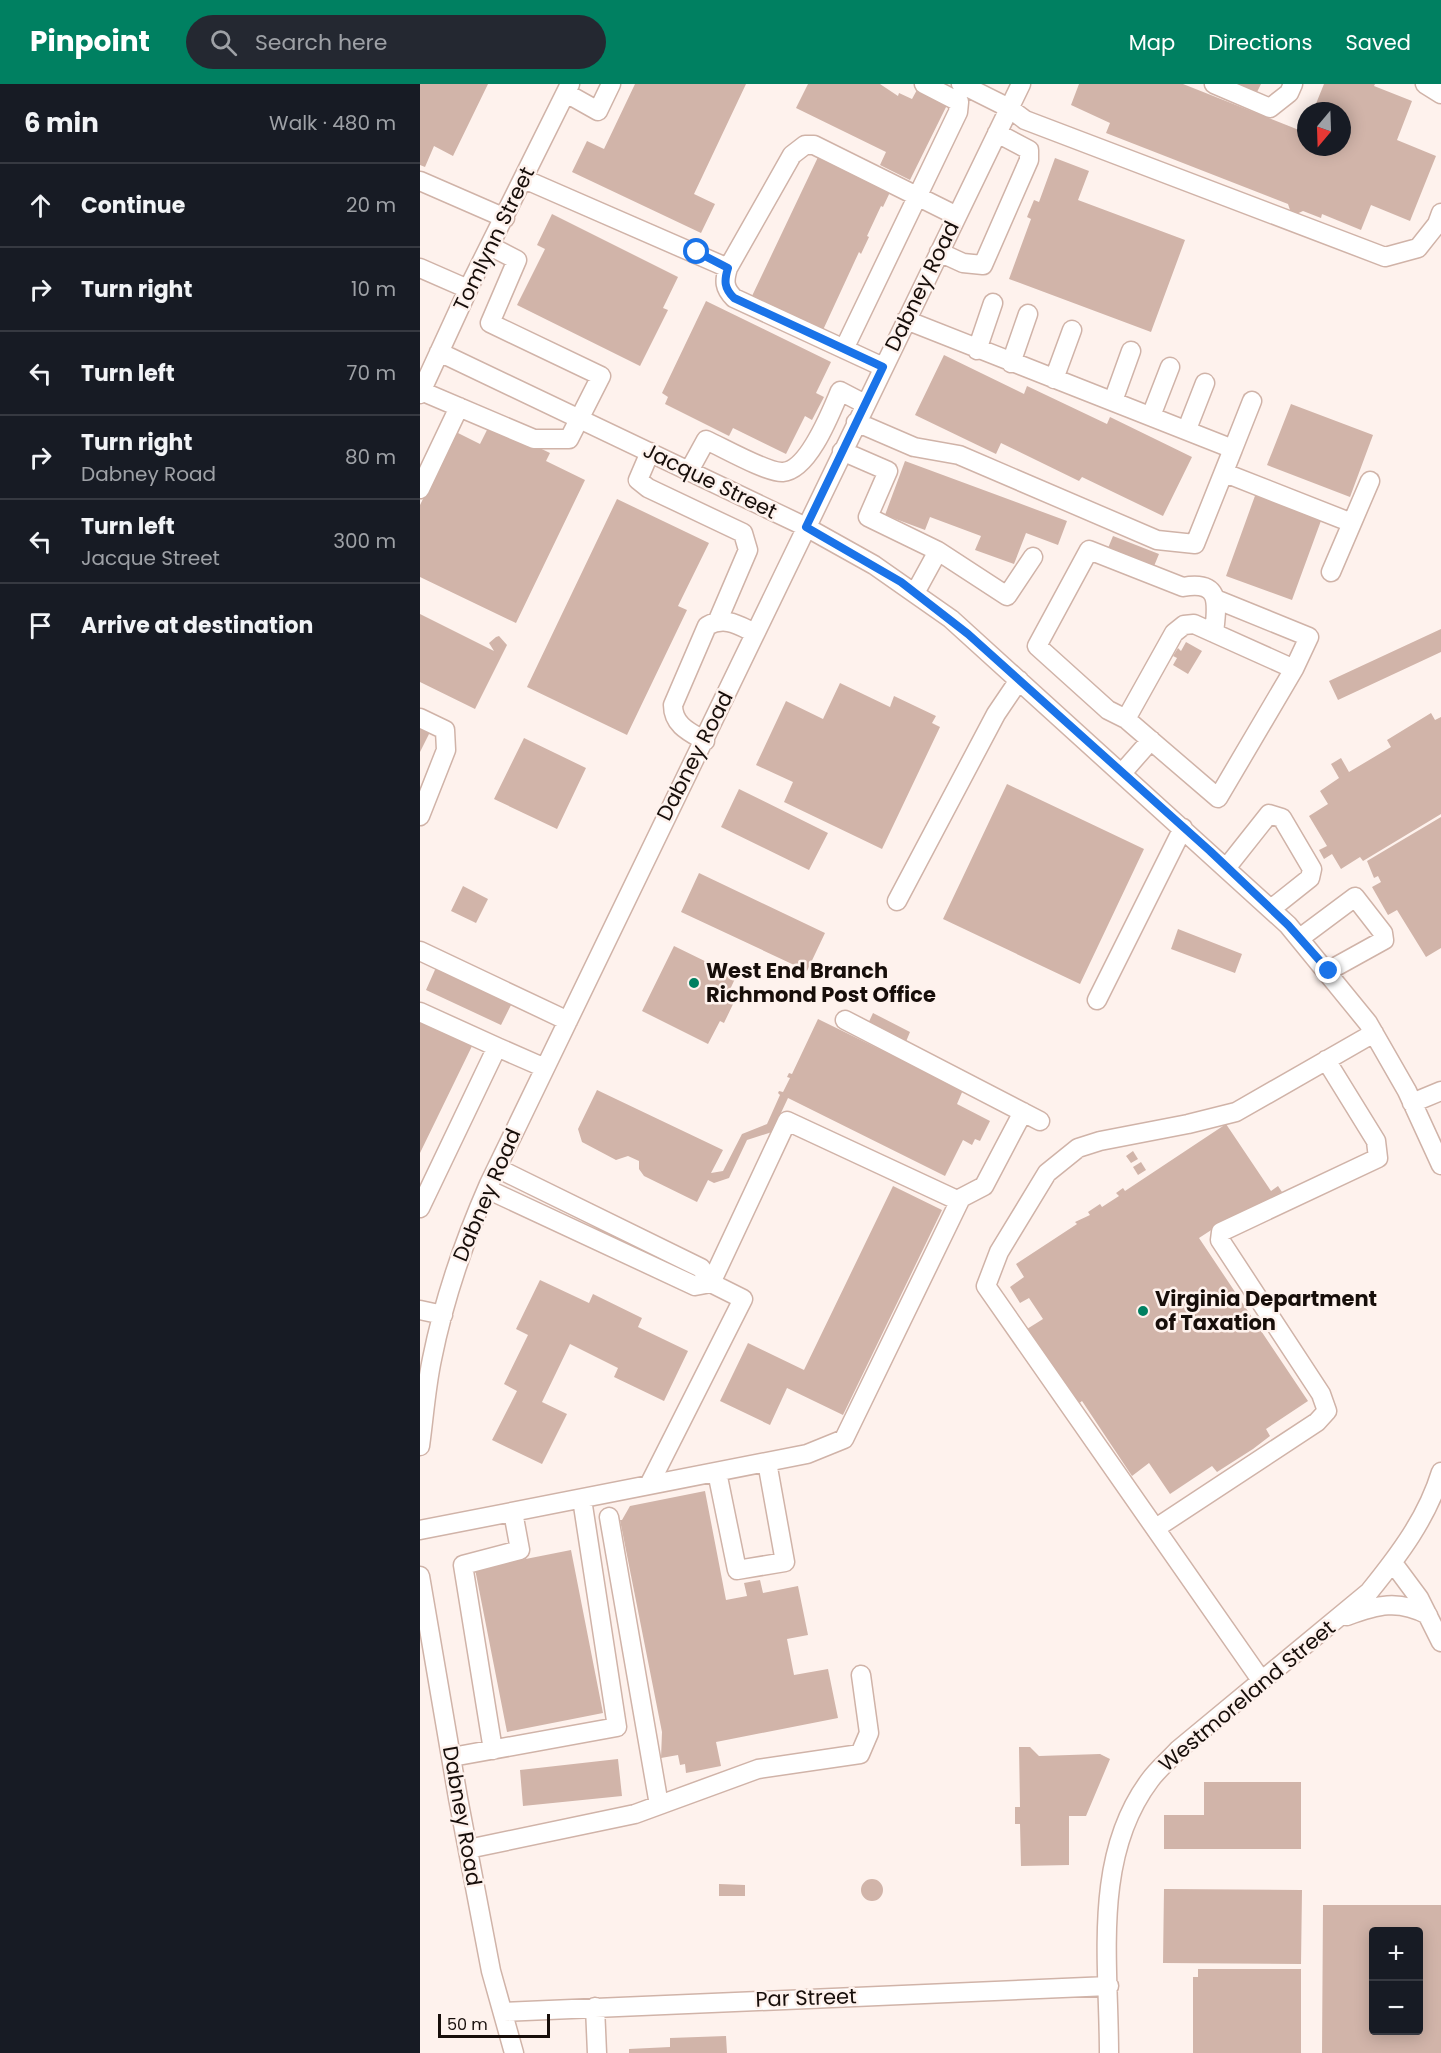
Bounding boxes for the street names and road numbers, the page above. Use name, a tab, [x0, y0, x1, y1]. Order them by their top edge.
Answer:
street label: Tomlynn Street	[446, 162, 541, 316]
street label: Dabney Road	[877, 216, 966, 356]
street label: Jacque Street	[638, 436, 782, 526]
street label: Dabney Road	[649, 686, 740, 825]
street label: Dabney Road	[446, 1124, 528, 1266]
street label: Westmoreland Street	[1152, 1613, 1341, 1778]
street label: Dabney Road	[436, 1744, 489, 1888]
street label: Par Street	[755, 1981, 857, 2014]

